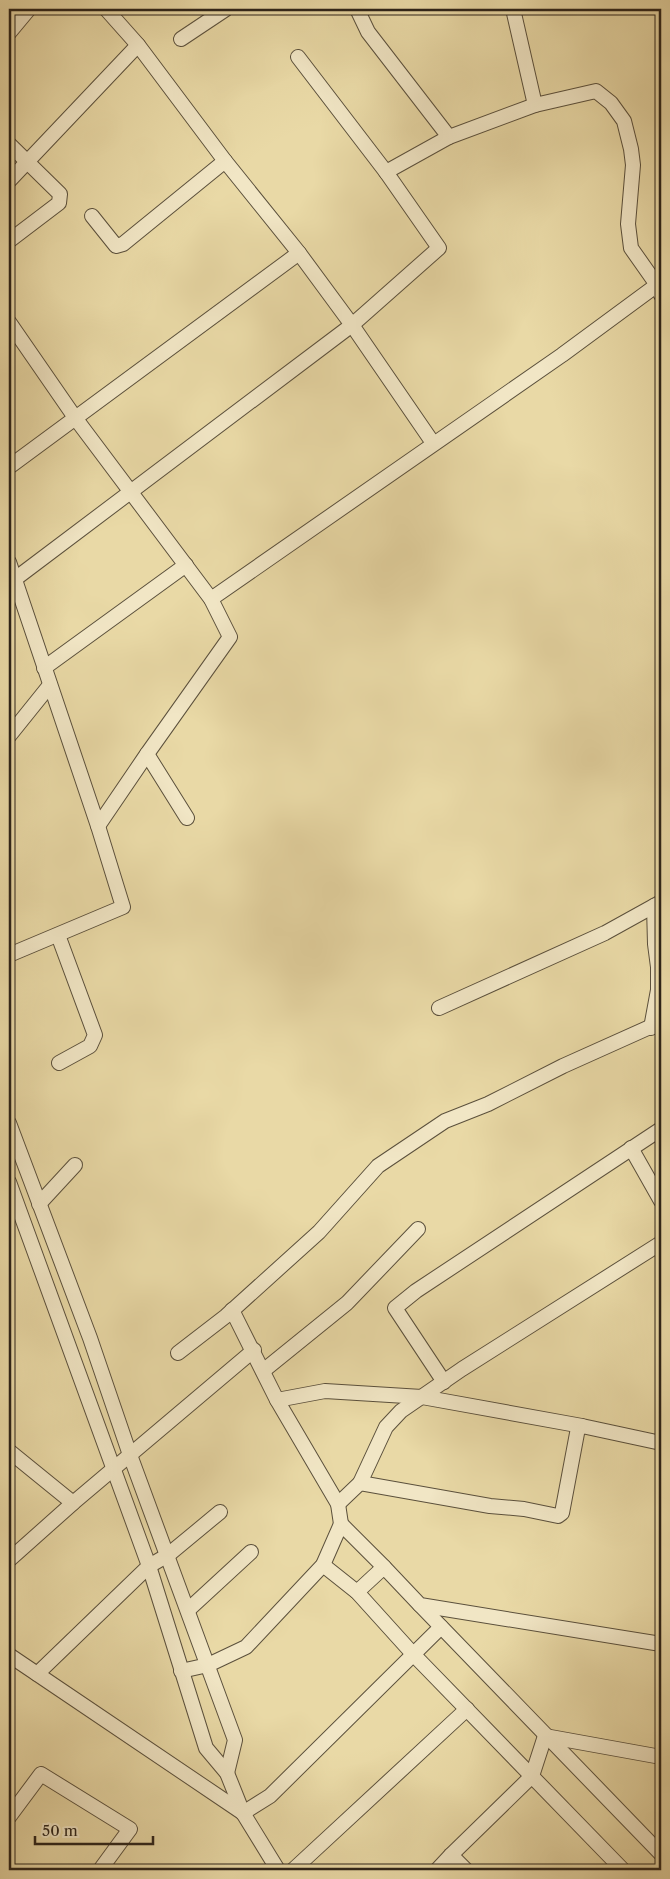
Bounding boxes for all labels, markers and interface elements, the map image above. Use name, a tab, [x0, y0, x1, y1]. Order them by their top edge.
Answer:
scale bar	[35, 1814, 152, 1846]
text: 50 m	[42, 1821, 78, 1840]

